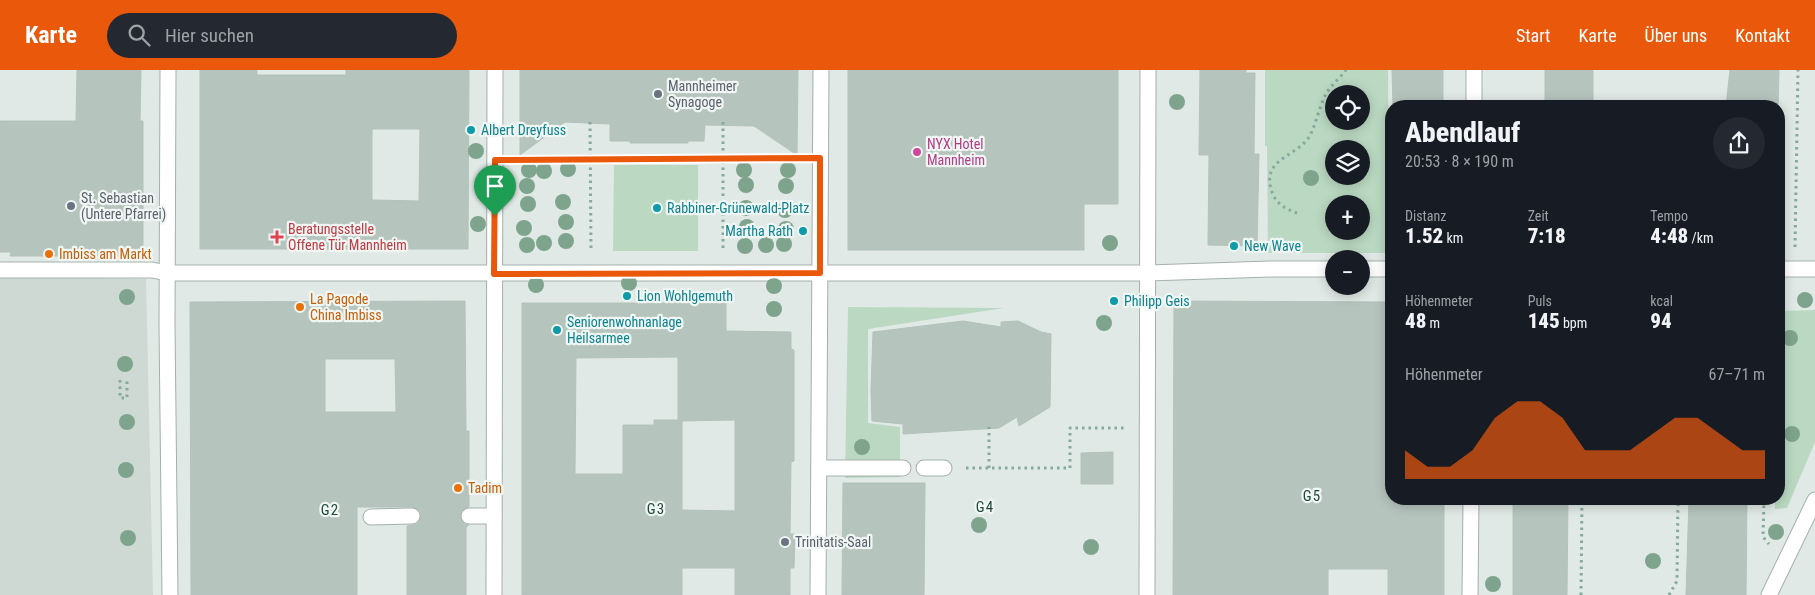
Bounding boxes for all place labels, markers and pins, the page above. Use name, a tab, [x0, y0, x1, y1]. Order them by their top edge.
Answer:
place label: Mannheimer Synagoge	[668, 78, 737, 110]
marker: Mannheimer Synagoge	[652, 88, 664, 100]
place label: Albert Dreyfuss	[481, 122, 566, 138]
marker: Albert Dreyfuss	[465, 124, 477, 136]
place label: NYX Hotel Mannheim	[927, 136, 985, 168]
marker: NYX Hotel Mannheim	[911, 146, 923, 158]
pin	[474, 165, 516, 216]
place label: St. Sebastian (Untere Pfarrei)	[81, 190, 166, 223]
marker: St. Sebastian (Untere Pfarrei)	[65, 200, 77, 212]
place label: Rabbiner-Grünewald-Platz	[667, 200, 809, 216]
marker: Rabbiner-Grünewald-Platz	[651, 202, 663, 214]
place label: Beratungsstelle Offene Tür Mannheim	[288, 221, 407, 253]
place label: Martha Rath	[725, 223, 793, 239]
marker: Martha Rath	[797, 225, 809, 237]
marker: Beratungsstelle Offene Tür Mannheim	[270, 230, 284, 244]
place label: New Wave	[1244, 238, 1301, 254]
marker: New Wave	[1228, 240, 1240, 252]
place label: Imbiss am Markt	[59, 246, 152, 262]
marker: Imbiss am Markt	[43, 248, 55, 260]
place label: Lion Wohlgemuth	[637, 288, 733, 304]
marker: Lion Wohlgemuth	[621, 290, 633, 302]
place label: La Pagode China Imbiss	[310, 291, 382, 323]
place label: Philipp Geis	[1124, 293, 1190, 309]
marker: Philipp Geis	[1108, 295, 1120, 307]
marker: La Pagode China Imbiss	[294, 301, 306, 313]
place label: Seniorenwohnanlage Heilsarmee	[567, 314, 682, 346]
marker: Seniorenwohnanlage Heilsarmee	[551, 324, 563, 336]
place label: Tadim	[468, 480, 502, 496]
marker: Tadim	[452, 482, 464, 494]
place label: Trinitatis-Saal	[795, 534, 871, 550]
marker: Trinitatis-Saal	[779, 536, 791, 548]

